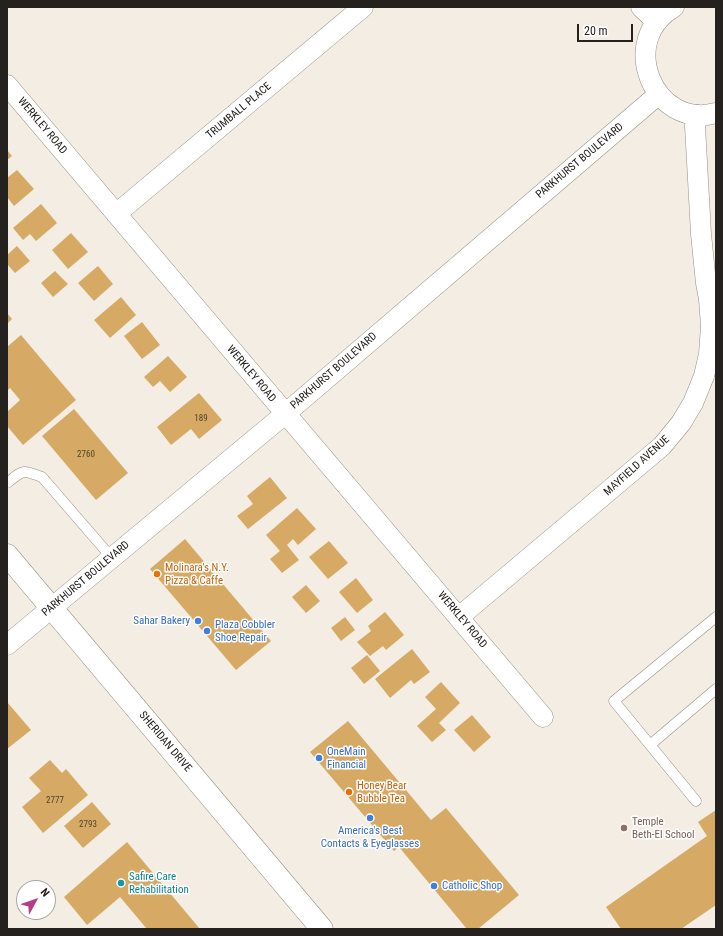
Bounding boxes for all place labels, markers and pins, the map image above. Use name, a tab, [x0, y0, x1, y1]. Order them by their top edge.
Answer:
place label: Molinara's N.Y. Pizza & Caffe	[165, 561, 229, 587]
marker: Molinara's N.Y. Pizza & Caffe	[152, 569, 162, 579]
place label: Sahar Bakery	[133, 614, 190, 628]
marker: Sahar Bakery	[193, 616, 203, 626]
place label: Plaza Cobbler Shoe Repair	[215, 618, 275, 644]
marker: Plaza Cobbler Shoe Repair	[202, 626, 212, 636]
place label: OneMain Financial	[327, 745, 366, 771]
marker: OneMain Financial	[314, 753, 324, 763]
place label: Honey Bear Bubble Tea	[357, 779, 407, 805]
marker: Honey Bear Bubble Tea	[344, 787, 354, 797]
marker: America's Best Contacts & Eyeglasses	[365, 813, 375, 823]
place label: Temple Beth-El School	[632, 815, 695, 841]
marker: Temple Beth-El School	[619, 823, 629, 833]
place label: America's Best Contacts & Eyeglasses	[321, 824, 419, 850]
place label: Safire Care Rehabilitation	[129, 870, 189, 896]
marker: Safire Care Rehabilitation	[116, 878, 126, 888]
place label: Catholic Shop	[442, 879, 502, 893]
marker: Catholic Shop	[429, 881, 439, 891]

